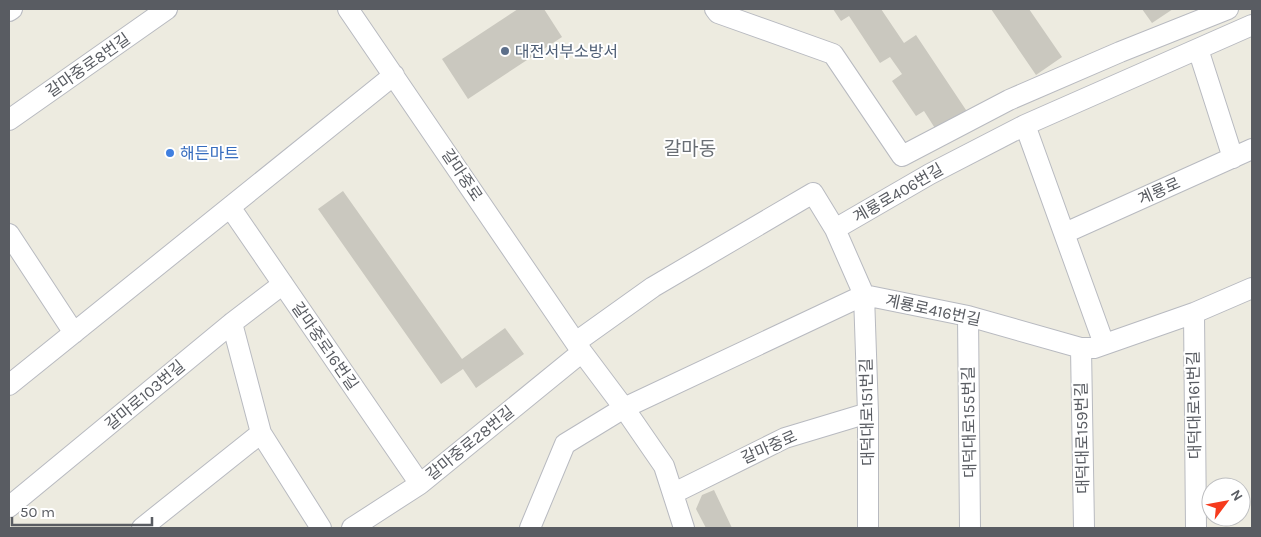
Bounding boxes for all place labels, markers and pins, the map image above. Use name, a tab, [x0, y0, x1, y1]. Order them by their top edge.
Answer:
place label: 대전서부소방서	[515, 42, 618, 61]
marker: 대전서부소방서	[499, 45, 511, 57]
place label: 해든마트	[180, 144, 239, 163]
marker: 해든마트	[164, 147, 176, 159]

